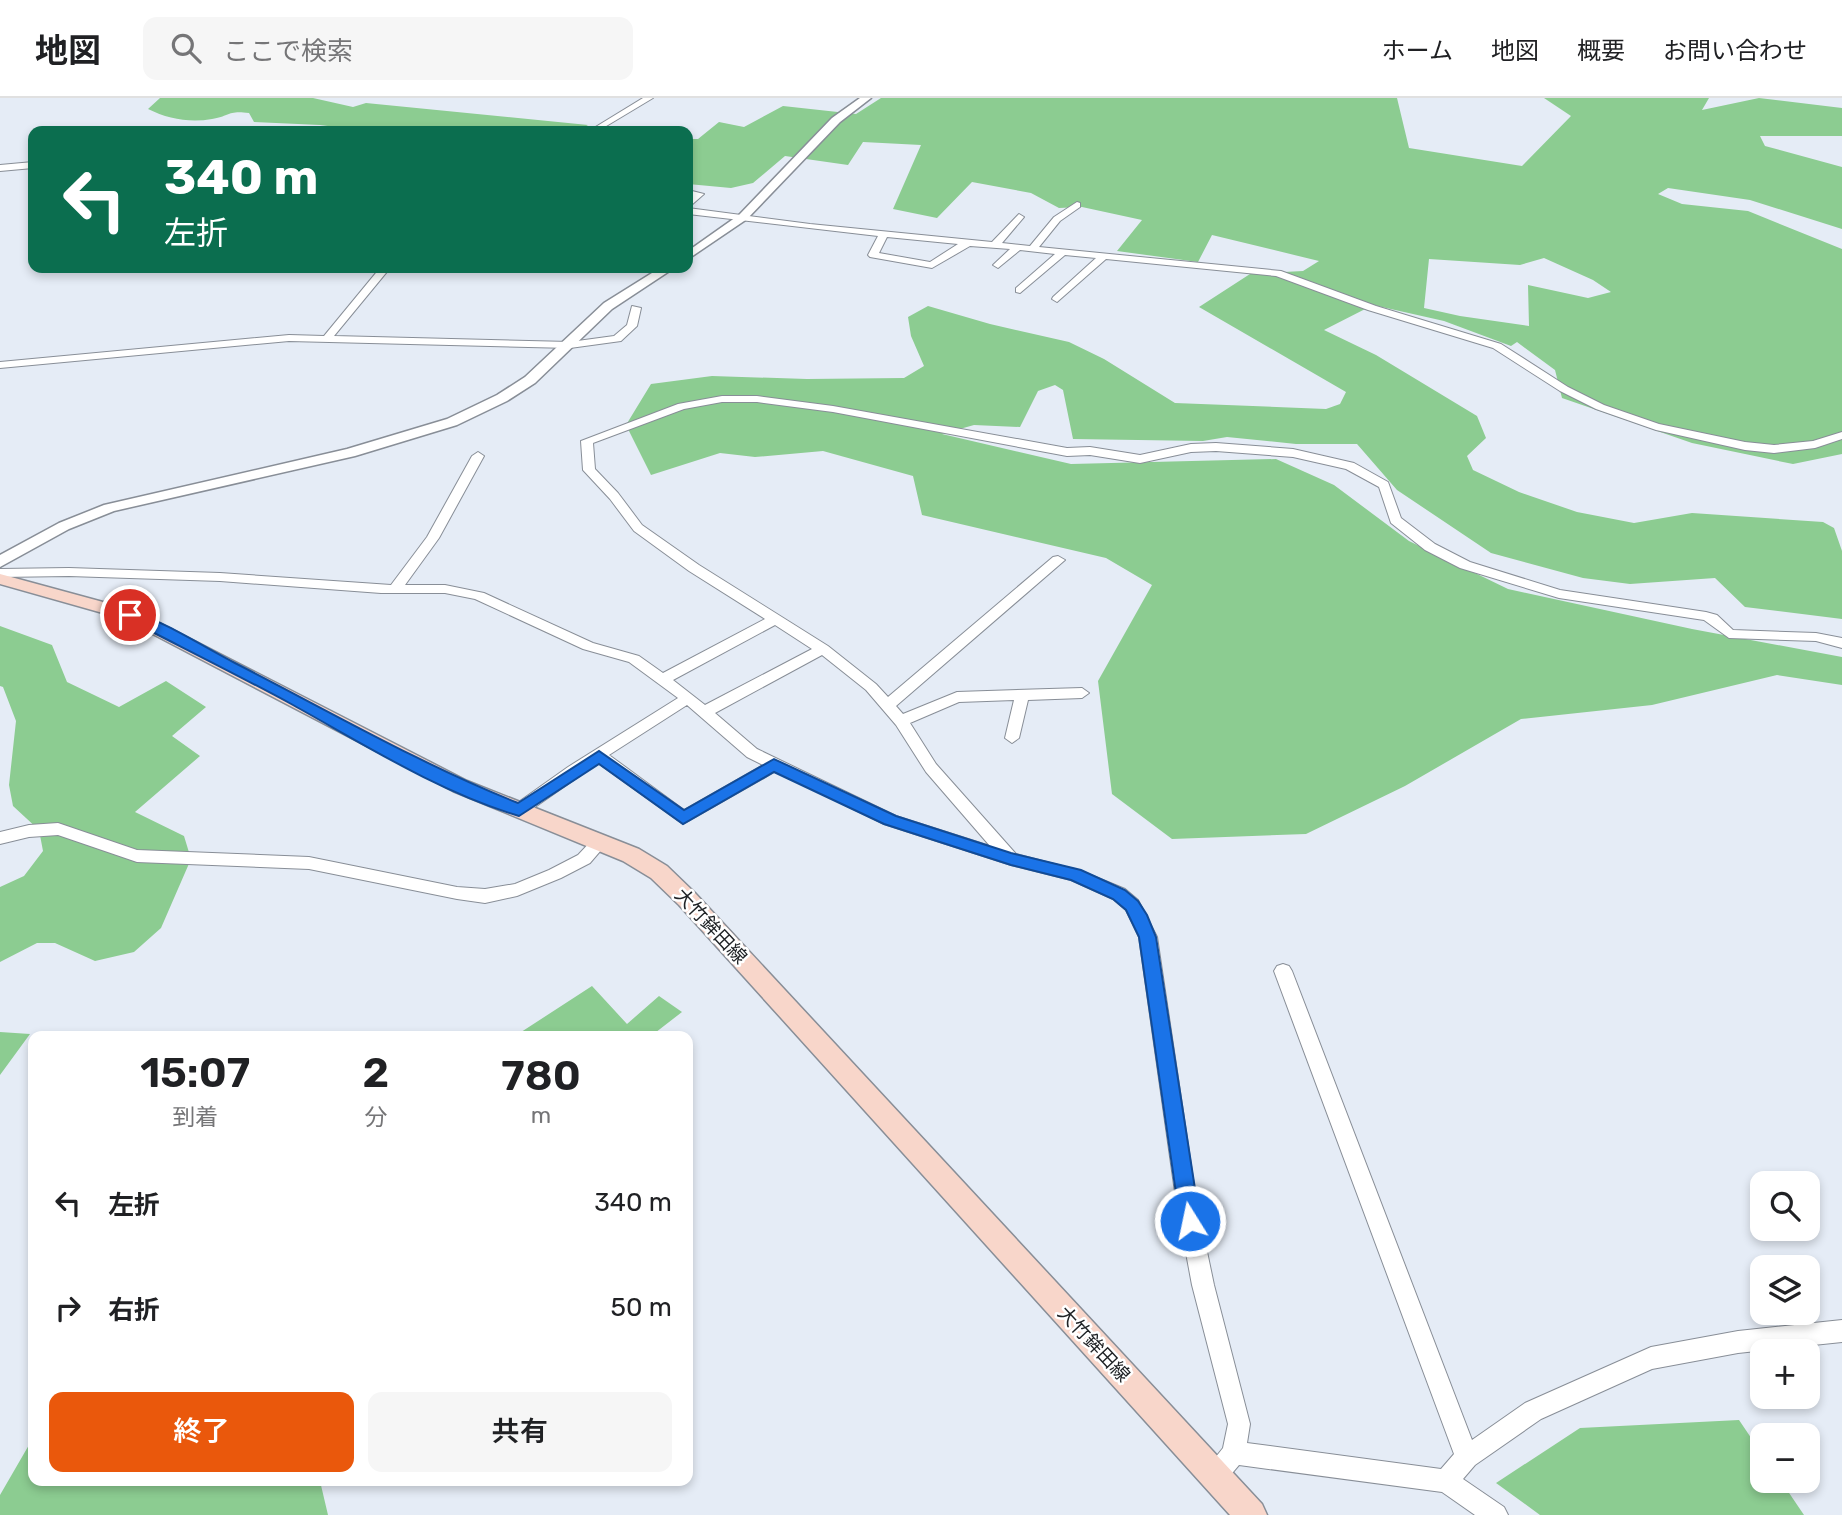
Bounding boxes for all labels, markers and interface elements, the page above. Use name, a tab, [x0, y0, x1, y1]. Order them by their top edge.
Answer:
search box	[143, 17, 633, 80]
icon: search	[167, 29, 205, 67]
text: 地図	[35, 31, 101, 70]
text: ここで検索	[223, 36, 353, 67]
text: ホーム	[1382, 37, 1453, 65]
text: 地図	[1491, 37, 1539, 65]
text: 概要	[1577, 37, 1625, 65]
text: お問い合わせ	[1663, 37, 1807, 65]
text: 340 m	[164, 148, 318, 206]
icon: left	[49, 154, 140, 245]
text: 左折	[164, 214, 228, 252]
pin	[100, 585, 160, 645]
icon: arrive	[111, 596, 149, 634]
street label: 大竹鉾田線	[670, 883, 752, 969]
text: 15:07	[140, 1048, 250, 1098]
text: 2	[362, 1048, 389, 1098]
text: 780	[501, 1051, 581, 1101]
text: m	[531, 1101, 551, 1129]
text: 到着	[172, 1103, 218, 1131]
text: 分	[364, 1103, 387, 1131]
map controls	[1750, 1171, 1820, 1493]
button: search	[1750, 1171, 1820, 1241]
icon: left	[49, 1184, 87, 1222]
position arrow	[1153, 1184, 1227, 1258]
text: 340 m	[594, 1187, 672, 1218]
text: 左折	[108, 1190, 160, 1221]
button: layers	[1750, 1255, 1820, 1325]
icon: right	[49, 1289, 87, 1327]
text: 50 m	[611, 1292, 672, 1323]
text: 右折	[108, 1295, 160, 1326]
street label: 大竹鉾田線	[1053, 1301, 1135, 1387]
button: +	[1750, 1339, 1820, 1409]
button: 終了	[49, 1392, 354, 1472]
button: 共有	[368, 1392, 672, 1472]
button: −	[1750, 1423, 1820, 1493]

